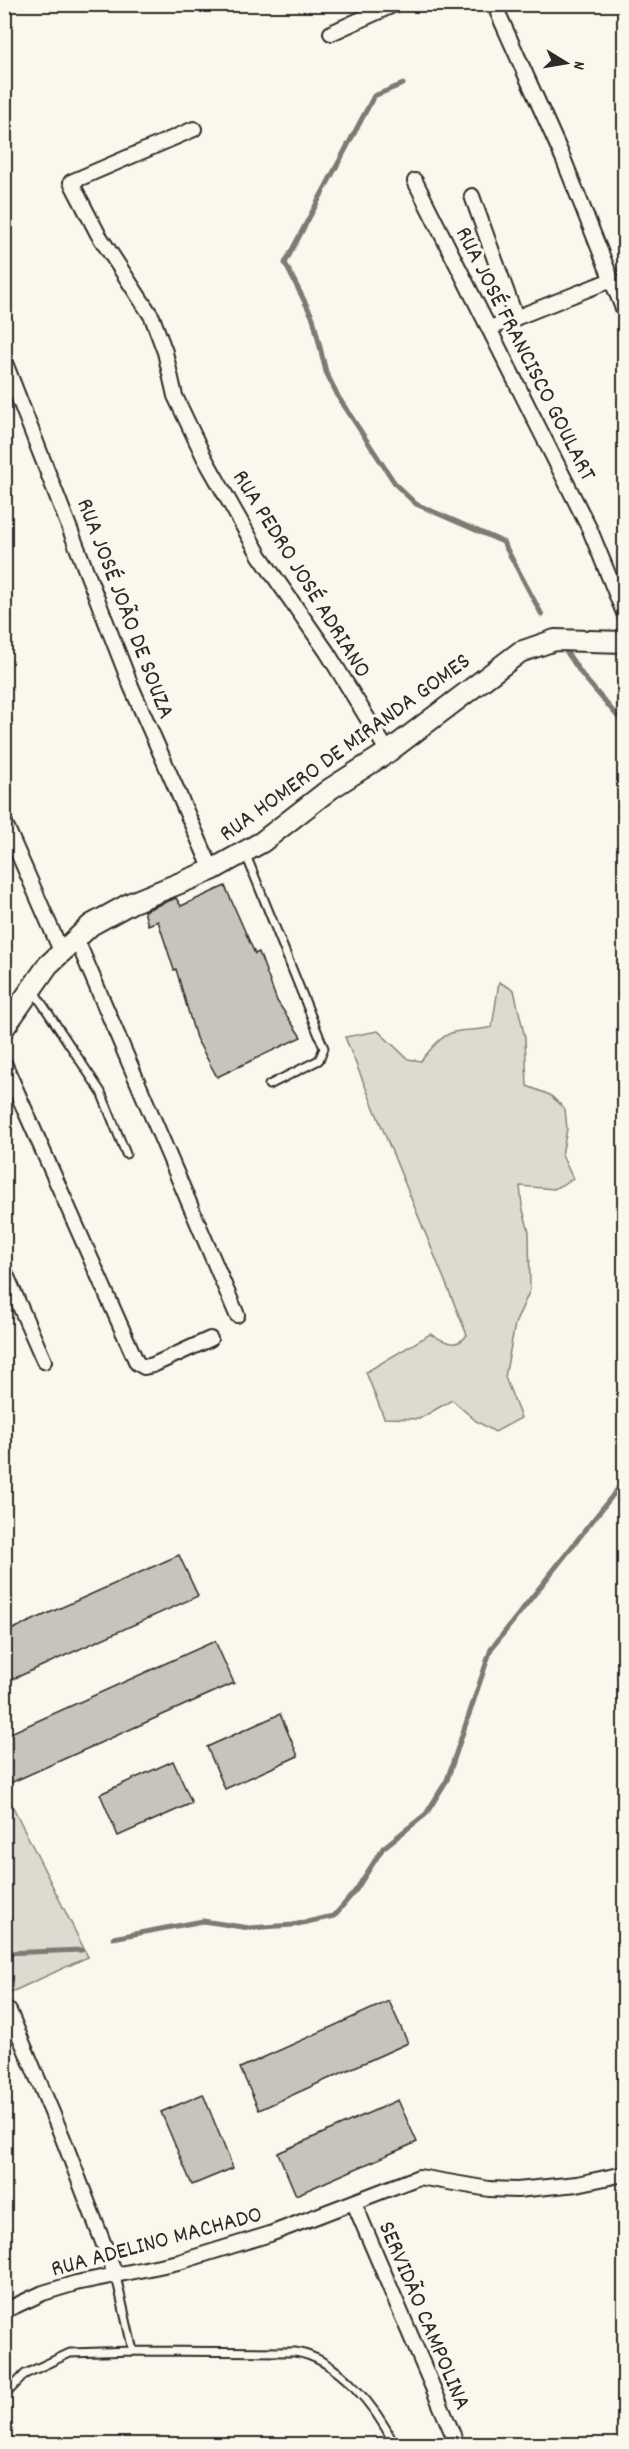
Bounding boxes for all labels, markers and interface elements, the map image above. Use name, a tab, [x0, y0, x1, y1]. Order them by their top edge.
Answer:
north arrow	[536, 33, 596, 93]
text: N	[566, 59, 590, 72]
street label: RUA JOSÉ FRANCISCO GOULART	[445, 221, 604, 488]
street label: RUA PEDRO JOSÉ ADRIANO	[222, 464, 378, 685]
street label: RUA JOSÉ JOÃO DE SOUZA	[66, 494, 182, 724]
street label: RUA HOMERO DE MIRANDA GOMES	[213, 646, 478, 851]
street label: RUA ADELINO MACHADO	[47, 2198, 266, 2287]
street label: SERVIDÃO CAMPOLINA	[368, 2216, 478, 2416]

